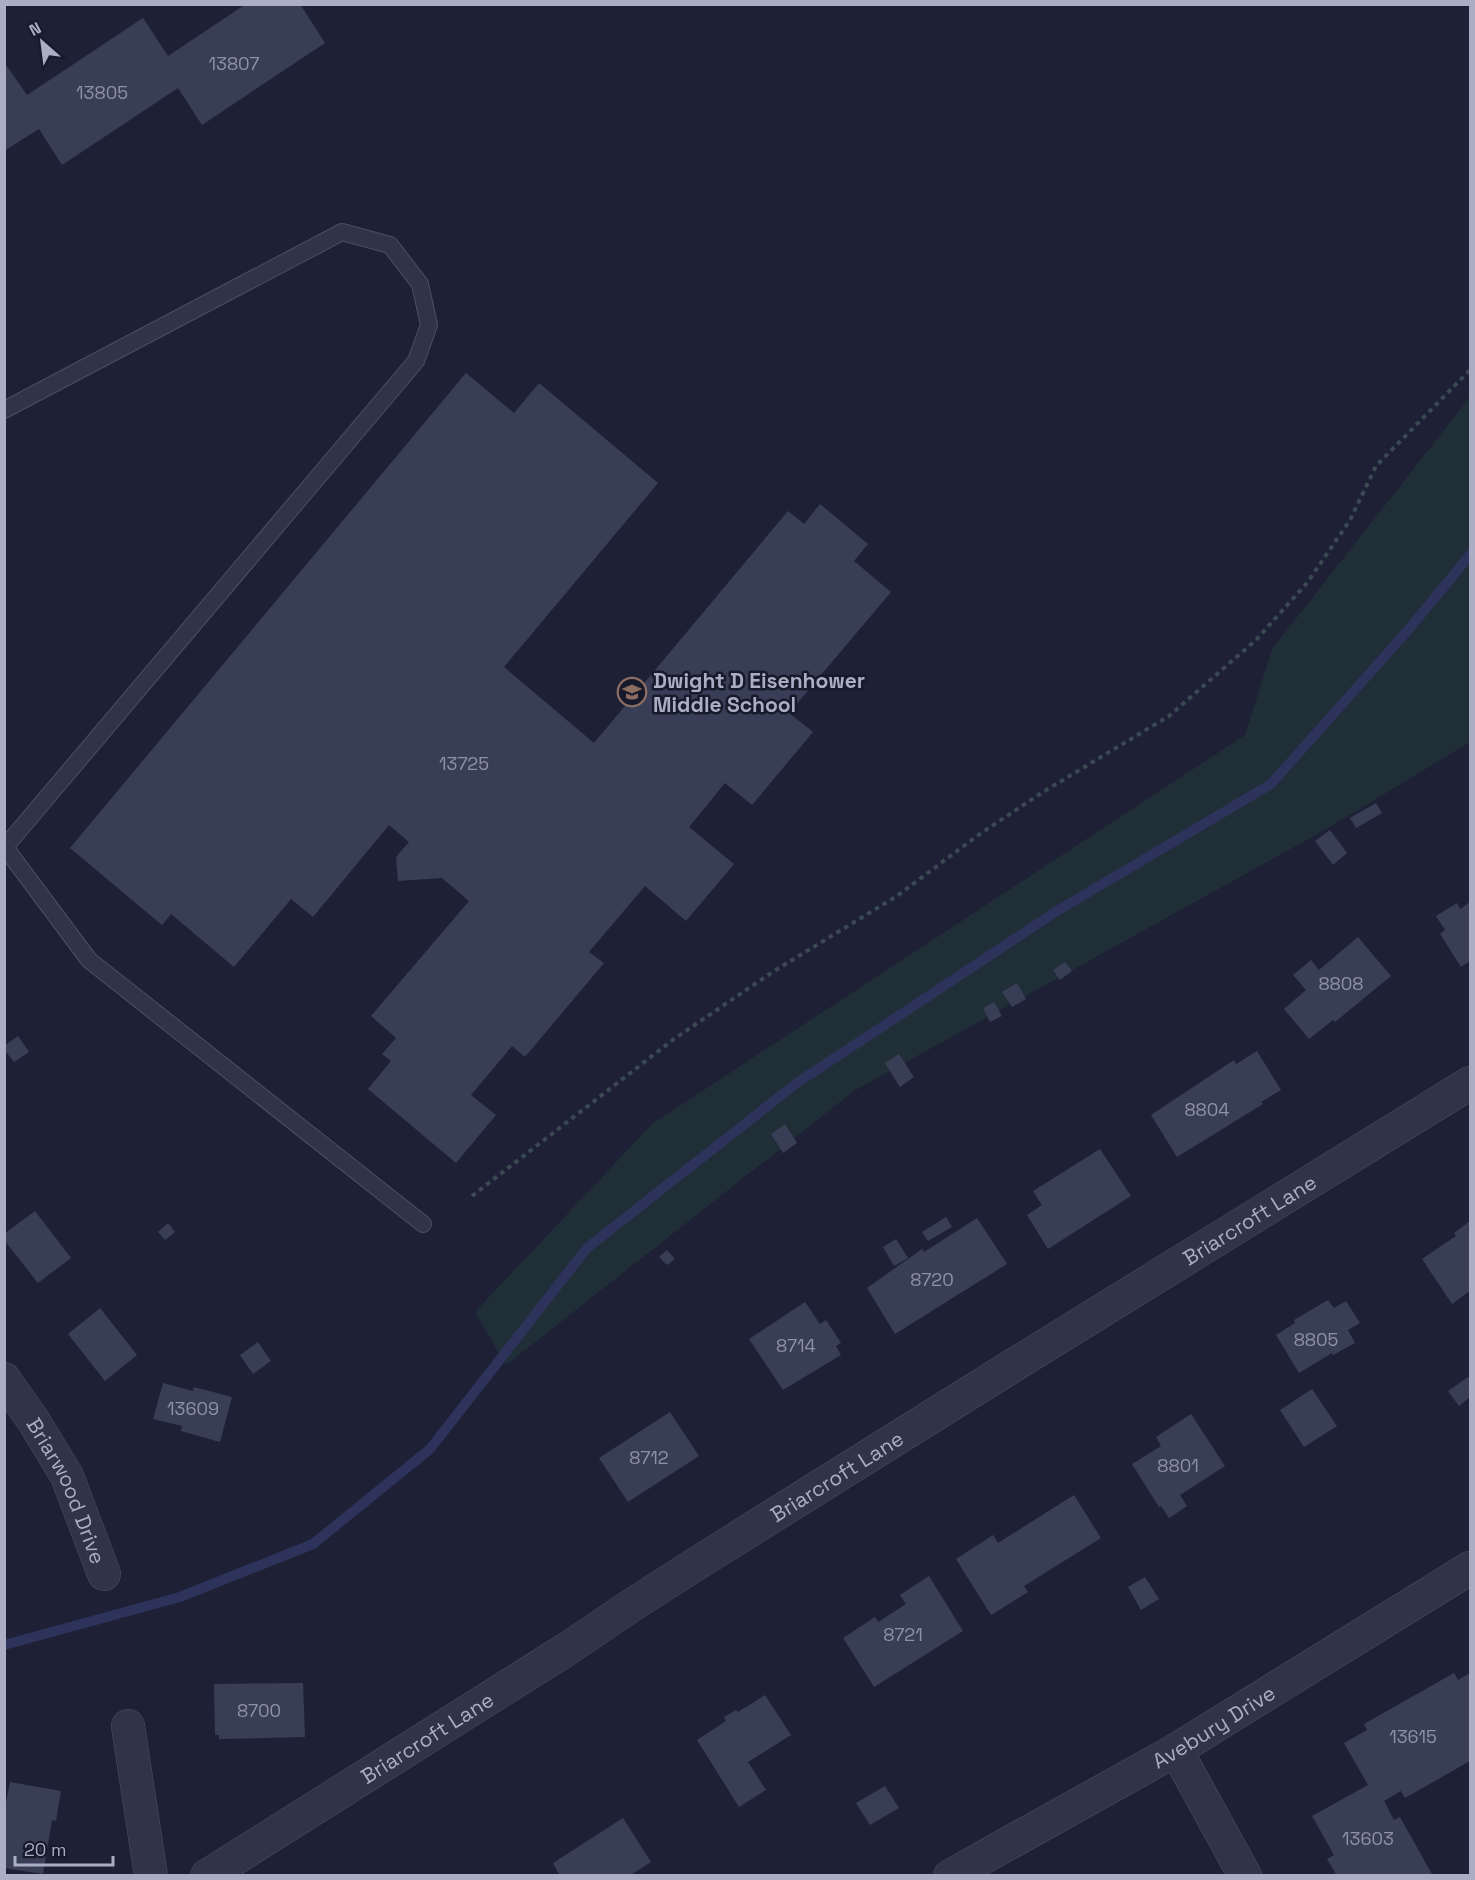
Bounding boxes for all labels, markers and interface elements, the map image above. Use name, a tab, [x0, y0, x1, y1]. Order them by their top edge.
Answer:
north arrow	[12, 12, 72, 72]
text: N	[26, 17, 45, 41]
house number: 13807	[209, 52, 259, 75]
house number: 13805	[76, 81, 128, 104]
place label: Dwight D Eisenhower Middle School	[653, 667, 865, 718]
school or university icon: Dwight D Eisenhower Middle School	[616, 676, 648, 708]
house number: 13725	[439, 752, 489, 775]
house number: 8808	[1318, 972, 1364, 995]
house number: 8804	[1184, 1098, 1230, 1121]
street label: Briarcroft Lane	[1178, 1168, 1321, 1271]
house number: 8720	[910, 1268, 954, 1291]
house number: 8805	[1294, 1328, 1338, 1351]
house number: 8714	[776, 1334, 816, 1357]
house number: 13609	[167, 1397, 219, 1420]
street label: Briarwood Drive	[21, 1412, 112, 1567]
street label: Briarcroft Lane	[765, 1424, 908, 1528]
house number: 8712	[629, 1446, 669, 1469]
house number: 8801	[1157, 1454, 1199, 1477]
house number: 8721	[883, 1623, 923, 1646]
street label: Avebury Drive	[1147, 1679, 1280, 1774]
street label: Briarcroft Lane	[355, 1685, 498, 1789]
house number: 8700	[237, 1699, 281, 1722]
house number: 13615	[1389, 1725, 1437, 1748]
house number: 13603	[1342, 1827, 1394, 1850]
scale bar	[15, 1829, 112, 1867]
text: 20 m	[24, 1838, 67, 1861]

